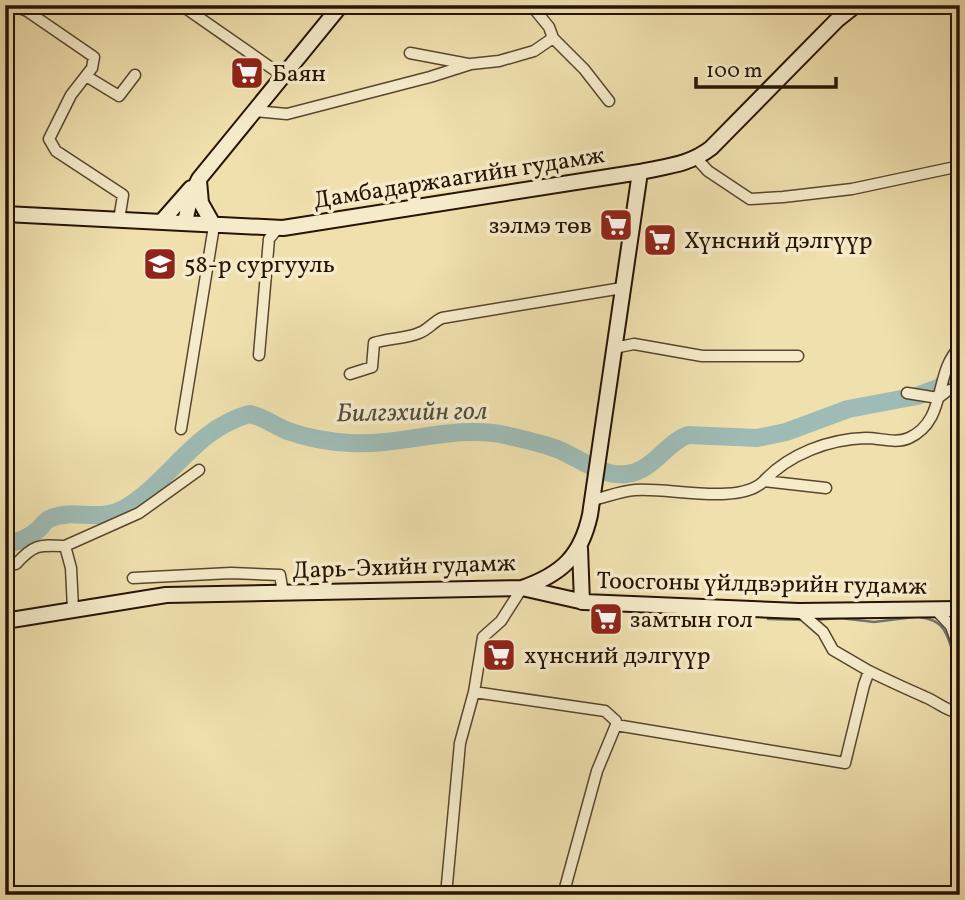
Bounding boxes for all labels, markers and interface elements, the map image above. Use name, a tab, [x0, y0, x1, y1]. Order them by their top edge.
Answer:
scale bar	[696, 46, 836, 90]
supermarket icon: Баян	[228, 54, 266, 92]
text: 100 m	[706, 57, 763, 86]
place label: Баян	[272, 58, 326, 92]
street label: Дамбадаржаагийн гудамж	[311, 139, 607, 219]
supermarket icon: зэлмэ төв	[597, 206, 635, 244]
place label: зэлмэ төв	[489, 210, 592, 244]
supermarket icon: Хүнсний дэлгүүр	[641, 221, 679, 259]
place label: Хүнсний дэлгүүр	[684, 225, 872, 259]
school or university icon: 58-р сургууль	[141, 245, 179, 283]
place label: 58-р сургууль	[184, 249, 335, 283]
water label: Билгэхийн гол	[336, 394, 488, 432]
street label: Дарь-Эхийн гудамж	[292, 547, 516, 589]
street label: Тоосгоны үйлдвэрийн гудамж	[596, 565, 928, 605]
supermarket icon: замтын гол	[587, 600, 625, 638]
place label: замтын гол	[630, 604, 753, 638]
supermarket icon: хүнсний дэлгүүр	[480, 636, 518, 674]
place label: хүнсний дэлгүүр	[524, 640, 710, 674]

